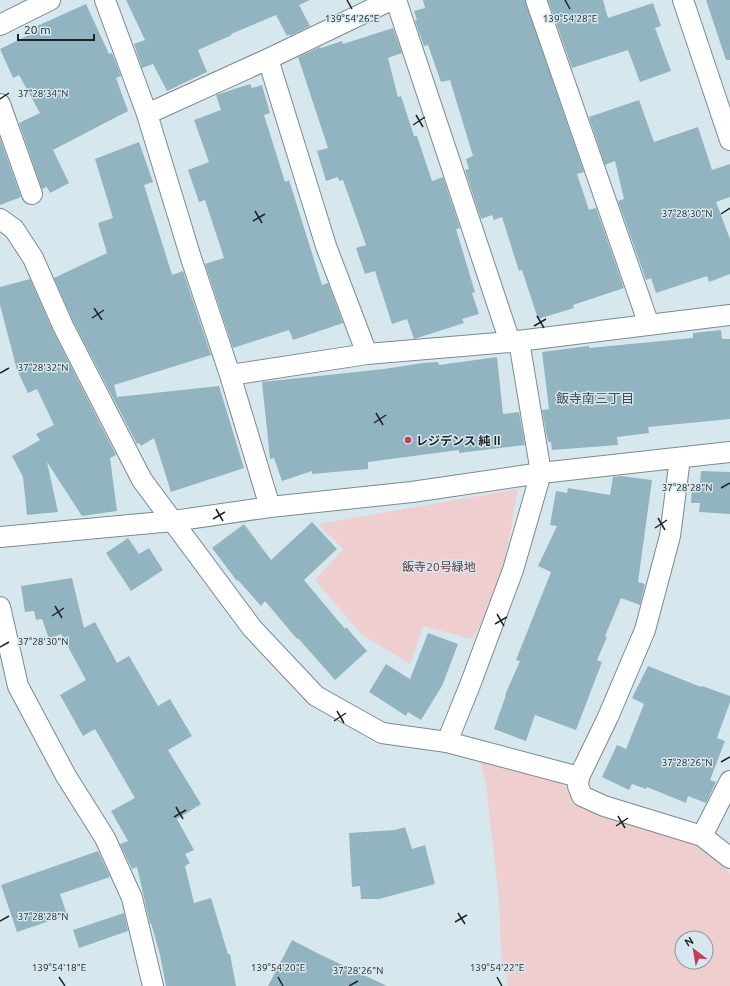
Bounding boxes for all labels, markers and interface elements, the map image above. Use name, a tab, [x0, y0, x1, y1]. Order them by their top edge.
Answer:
text: 139°54'26"E	[325, 13, 380, 24]
text: 139°54'28"E	[543, 13, 598, 24]
scale bar	[18, 16, 94, 42]
text: 20 m	[24, 23, 51, 36]
text: 37°28'34"N	[18, 88, 68, 99]
text: 37°28'30"N	[662, 208, 712, 219]
text: 37°28'32"N	[18, 362, 68, 373]
district label: 飯寺南三丁目	[556, 391, 634, 405]
place label: レジデンス 純 II	[416, 434, 501, 447]
marker: レジデンス 純 II	[403, 435, 413, 445]
text: 37°28'28"N	[662, 482, 712, 493]
park label: 飯寺20号緑地	[402, 560, 476, 573]
text: 37°28'30"N	[18, 636, 68, 647]
text: 37°28'26"N	[662, 757, 712, 768]
text: 37°28'28"N	[18, 911, 68, 922]
north arrow	[674, 930, 714, 970]
text: N	[682, 934, 695, 949]
text: 139°54'18"E	[32, 962, 87, 973]
text: 139°54'20"E	[251, 962, 306, 973]
text: 139°54'22"E	[470, 962, 525, 973]
text: 37°28'26"N	[333, 965, 383, 976]

